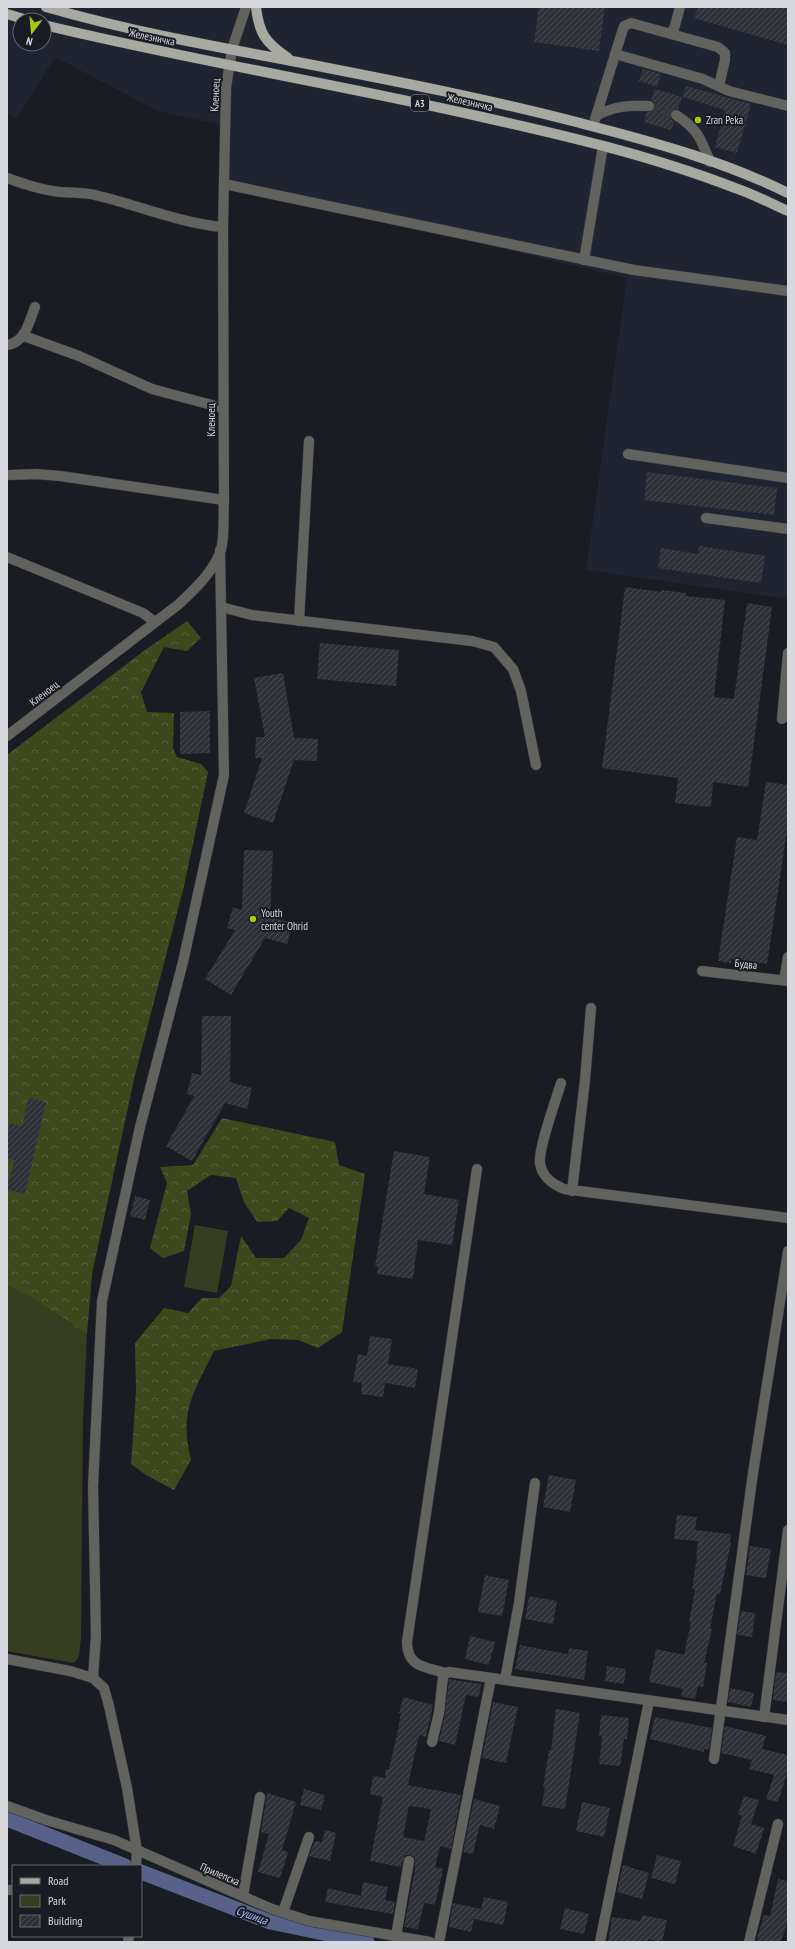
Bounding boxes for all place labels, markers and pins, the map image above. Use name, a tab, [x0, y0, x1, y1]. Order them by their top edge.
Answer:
place label: Zran Peka	[706, 113, 743, 127]
marker: Zran Peka	[693, 115, 703, 125]
place label: Youth center Ohrid	[261, 906, 308, 933]
marker: Youth center Ohrid	[248, 914, 258, 924]

